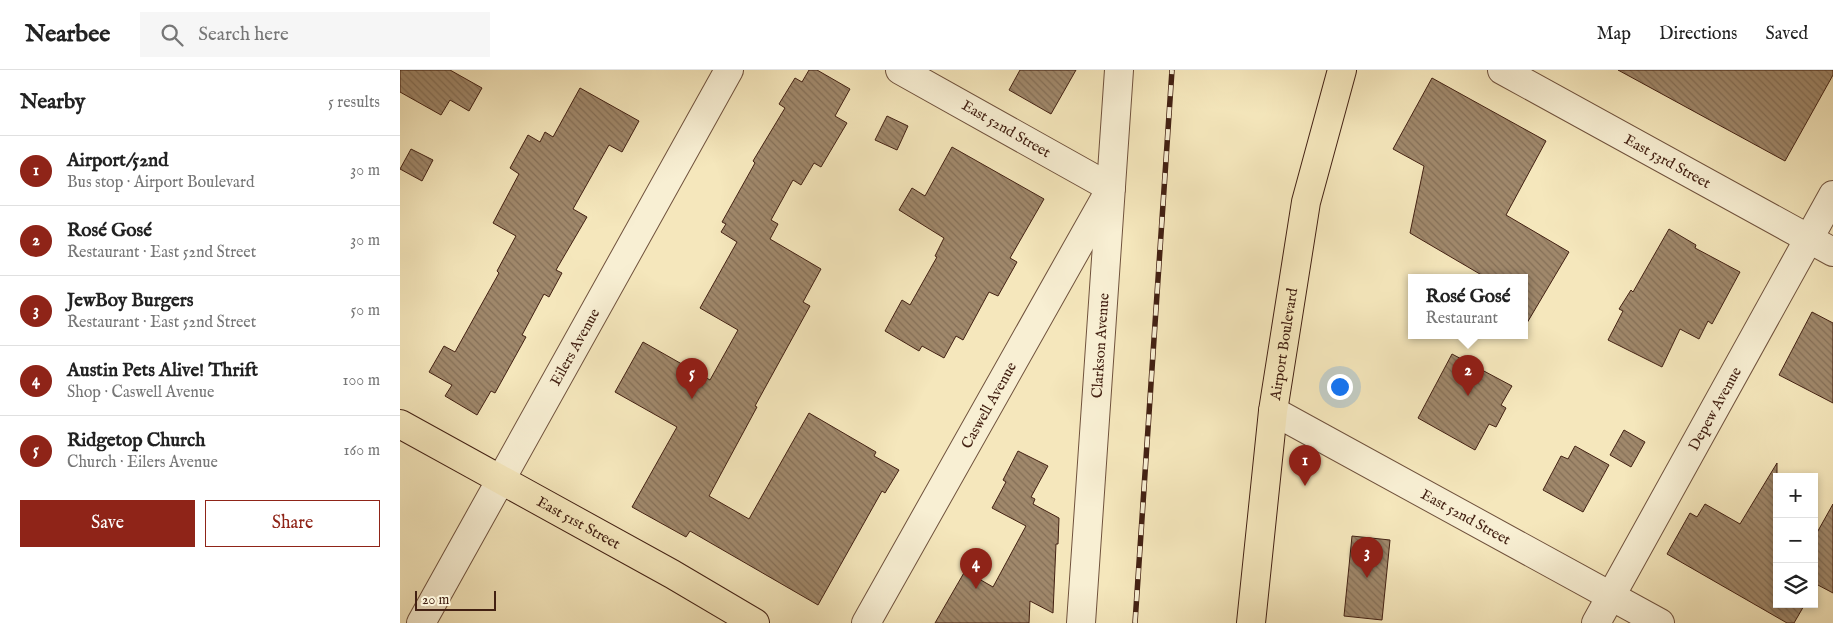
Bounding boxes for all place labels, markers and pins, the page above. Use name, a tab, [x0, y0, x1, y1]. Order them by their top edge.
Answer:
pin: 2	[1452, 355, 1484, 396]
pin: 5	[676, 358, 708, 399]
pin: 1	[1289, 445, 1321, 486]
pin: 3	[1351, 537, 1383, 578]
pin: 4	[960, 548, 992, 589]

